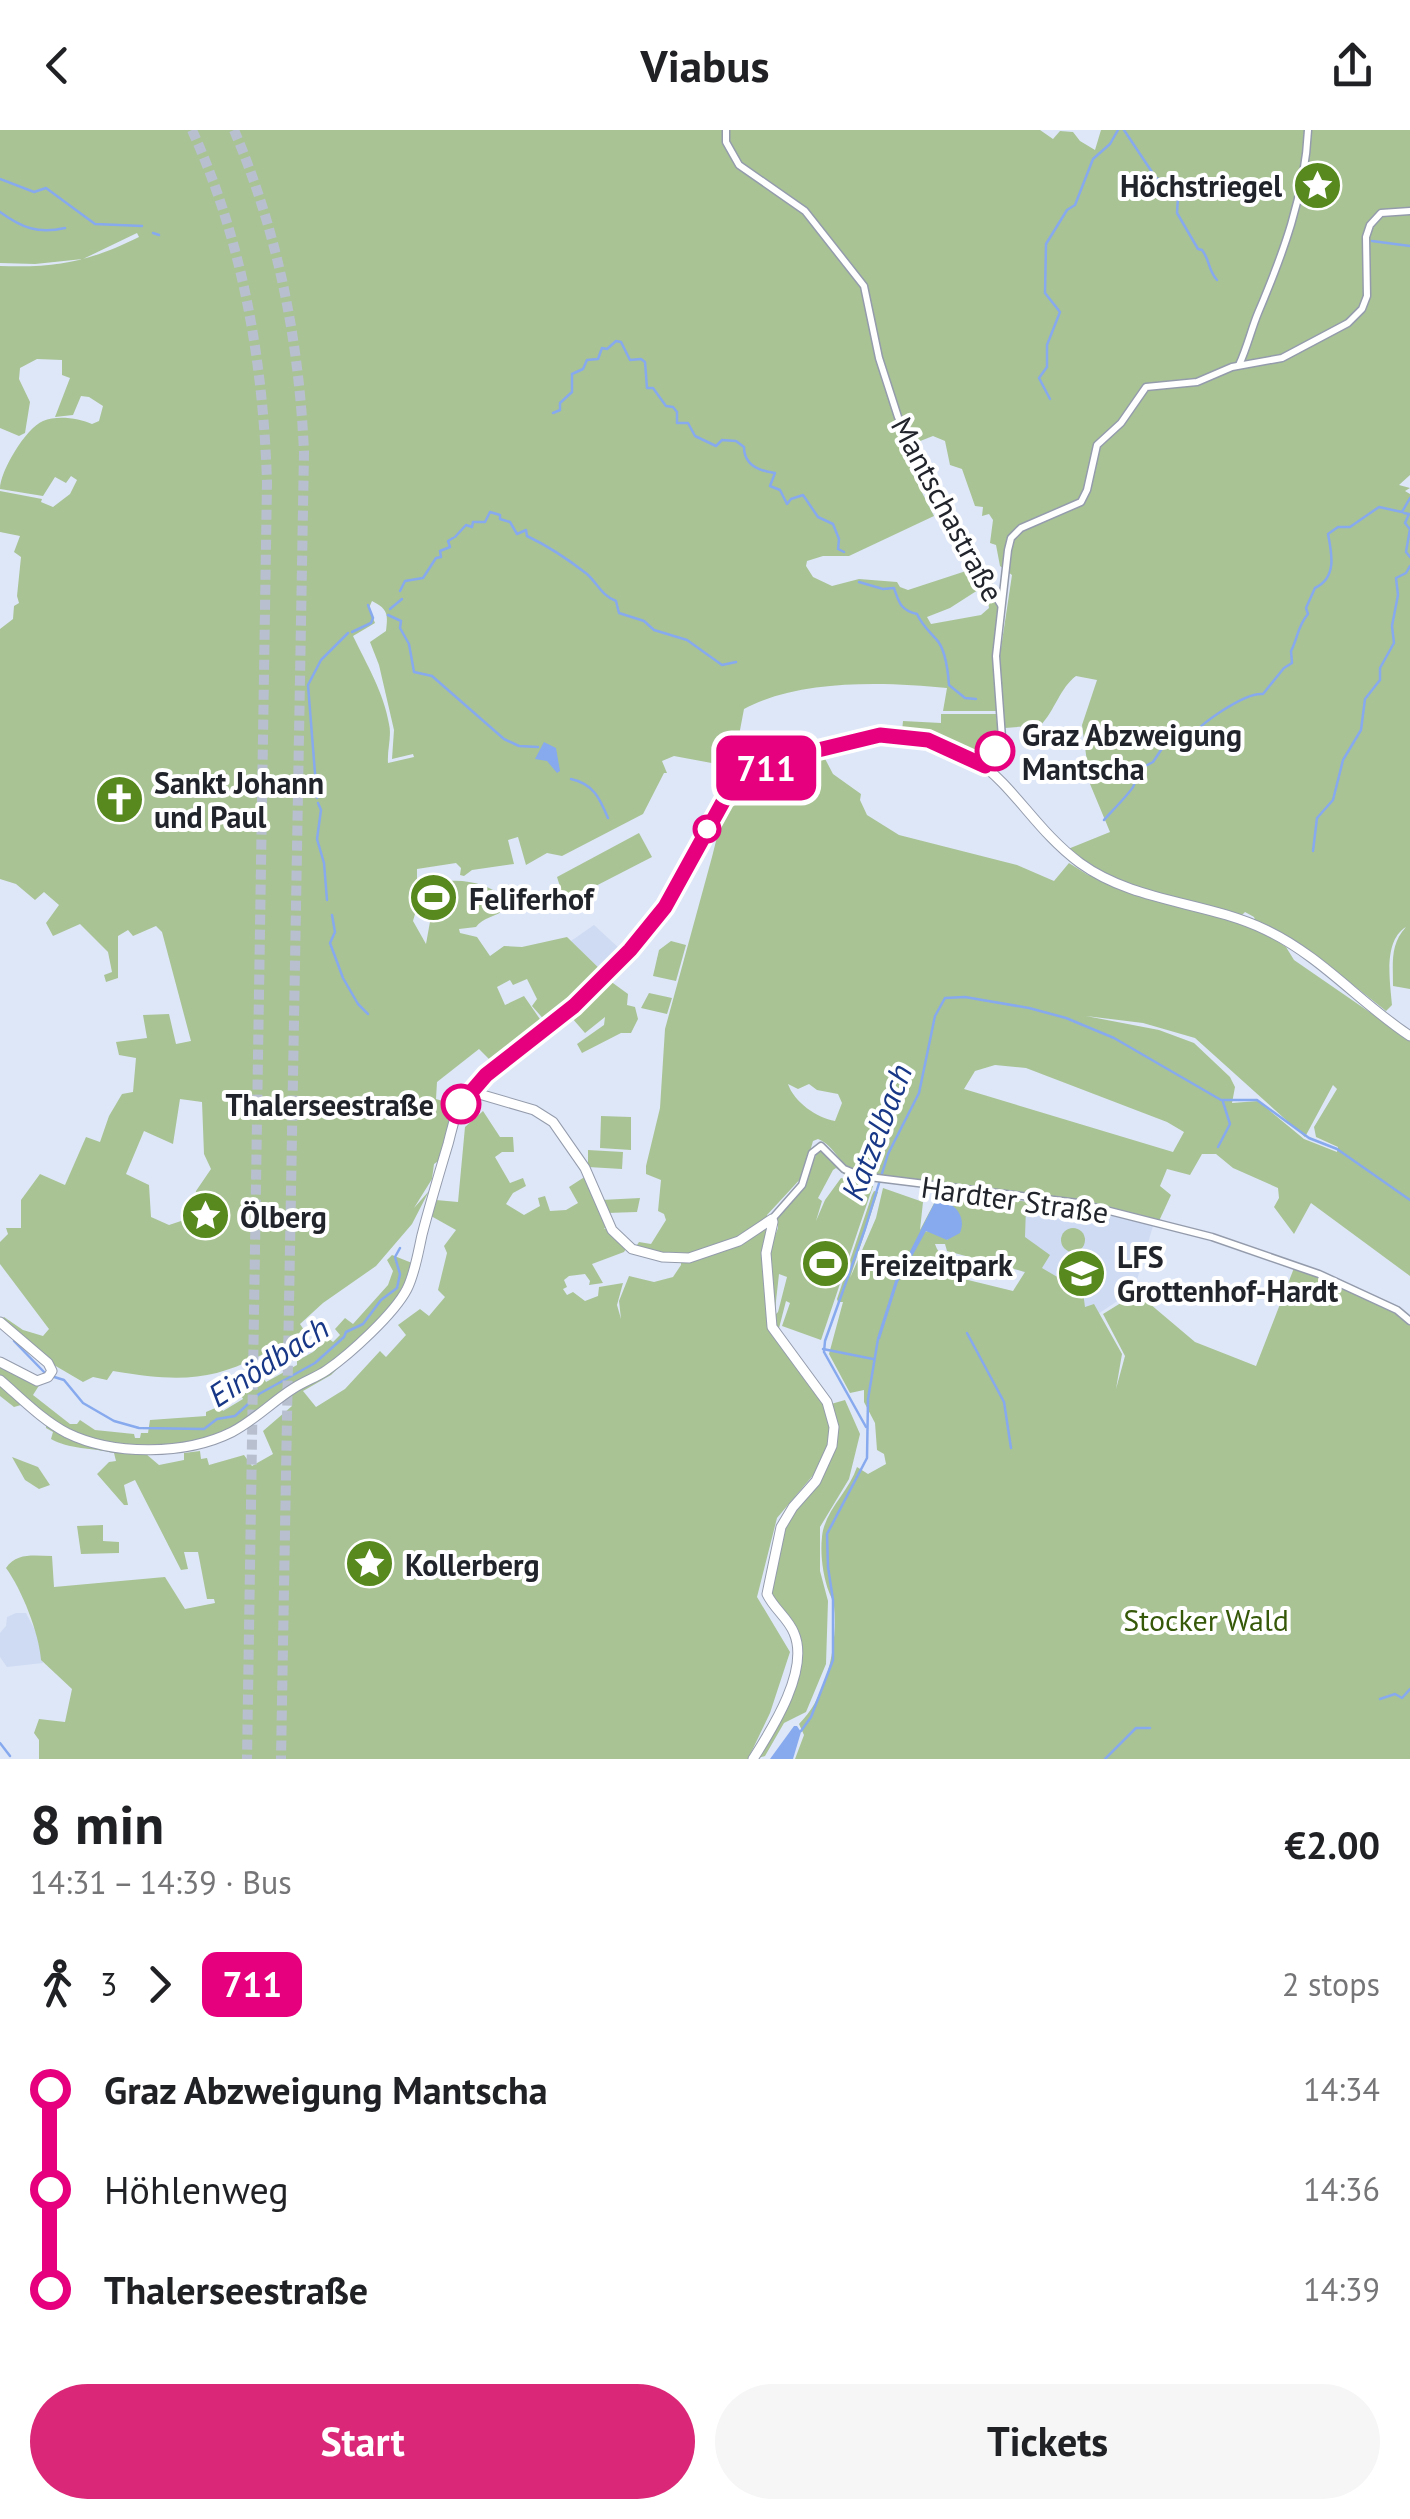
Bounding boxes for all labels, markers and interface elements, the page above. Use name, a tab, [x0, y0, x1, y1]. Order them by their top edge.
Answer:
text: Viabus	[641, 36, 769, 94]
icon: back	[30, 38, 85, 93]
icon: share	[1325, 38, 1380, 93]
place icon: Höchstriegel	[1291, 159, 1343, 211]
place label: Höchstriegel	[1120, 166, 1282, 205]
street label: Mantschastraße	[883, 410, 1013, 608]
place label: Graz Abzweigung Mantscha	[1022, 715, 1242, 788]
marker: Graz Abzweigung Mantscha	[976, 732, 1014, 770]
line badge: 711	[708, 736, 824, 800]
text: 711	[736, 745, 796, 791]
place label: Sankt Johann und Paul	[154, 763, 324, 836]
church icon: Sankt Johann und Paul	[93, 773, 145, 825]
unlabelled marker	[694, 816, 720, 842]
sports icon: Feliferhof	[408, 872, 460, 924]
place label: Feliferhof	[469, 879, 596, 918]
water label: Katzelbach	[831, 1058, 921, 1206]
place label: Thalerseestraße	[225, 1085, 434, 1124]
marker: Thalerseestraße	[442, 1085, 480, 1123]
street label: Hardter Straße	[919, 1167, 1111, 1231]
place icon: Ölberg	[179, 1190, 231, 1242]
place label: Ölberg	[240, 1197, 327, 1236]
place label: LFS Grottenhof-Hardt	[1117, 1237, 1339, 1310]
sports icon: Freizeitpark	[799, 1238, 851, 1290]
place label: Freizeitpark	[860, 1245, 1013, 1284]
school or university icon: LFS Grottenhof-Hardt	[1056, 1247, 1108, 1299]
water label: Einödbach	[199, 1306, 337, 1416]
place icon: Kollerberg	[344, 1538, 396, 1590]
place label: Kollerberg	[405, 1545, 540, 1584]
park label: Stocker Wald	[1123, 1600, 1289, 1639]
text: 8 min	[30, 1788, 164, 1859]
text: €2.00	[1284, 1820, 1380, 1869]
text: 14:31 – 14:39 · Bus	[30, 1861, 292, 1903]
icon: walk	[30, 1957, 85, 2012]
icon: forward	[132, 1957, 187, 2012]
text: 711	[222, 1961, 282, 2007]
text: 3	[100, 1963, 117, 2005]
text: 2 stops	[1282, 1963, 1380, 2005]
text: Graz Abzweigung Mantscha	[104, 2065, 548, 2114]
text: 14:34	[1303, 2068, 1380, 2110]
text: Höhlenweg	[104, 2165, 289, 2214]
text: 14:36	[1303, 2168, 1380, 2210]
text: Thalerseestraße	[104, 2265, 368, 2314]
text: 14:39	[1303, 2268, 1380, 2310]
button: Start	[30, 2384, 695, 2499]
button: Tickets	[715, 2384, 1380, 2499]

